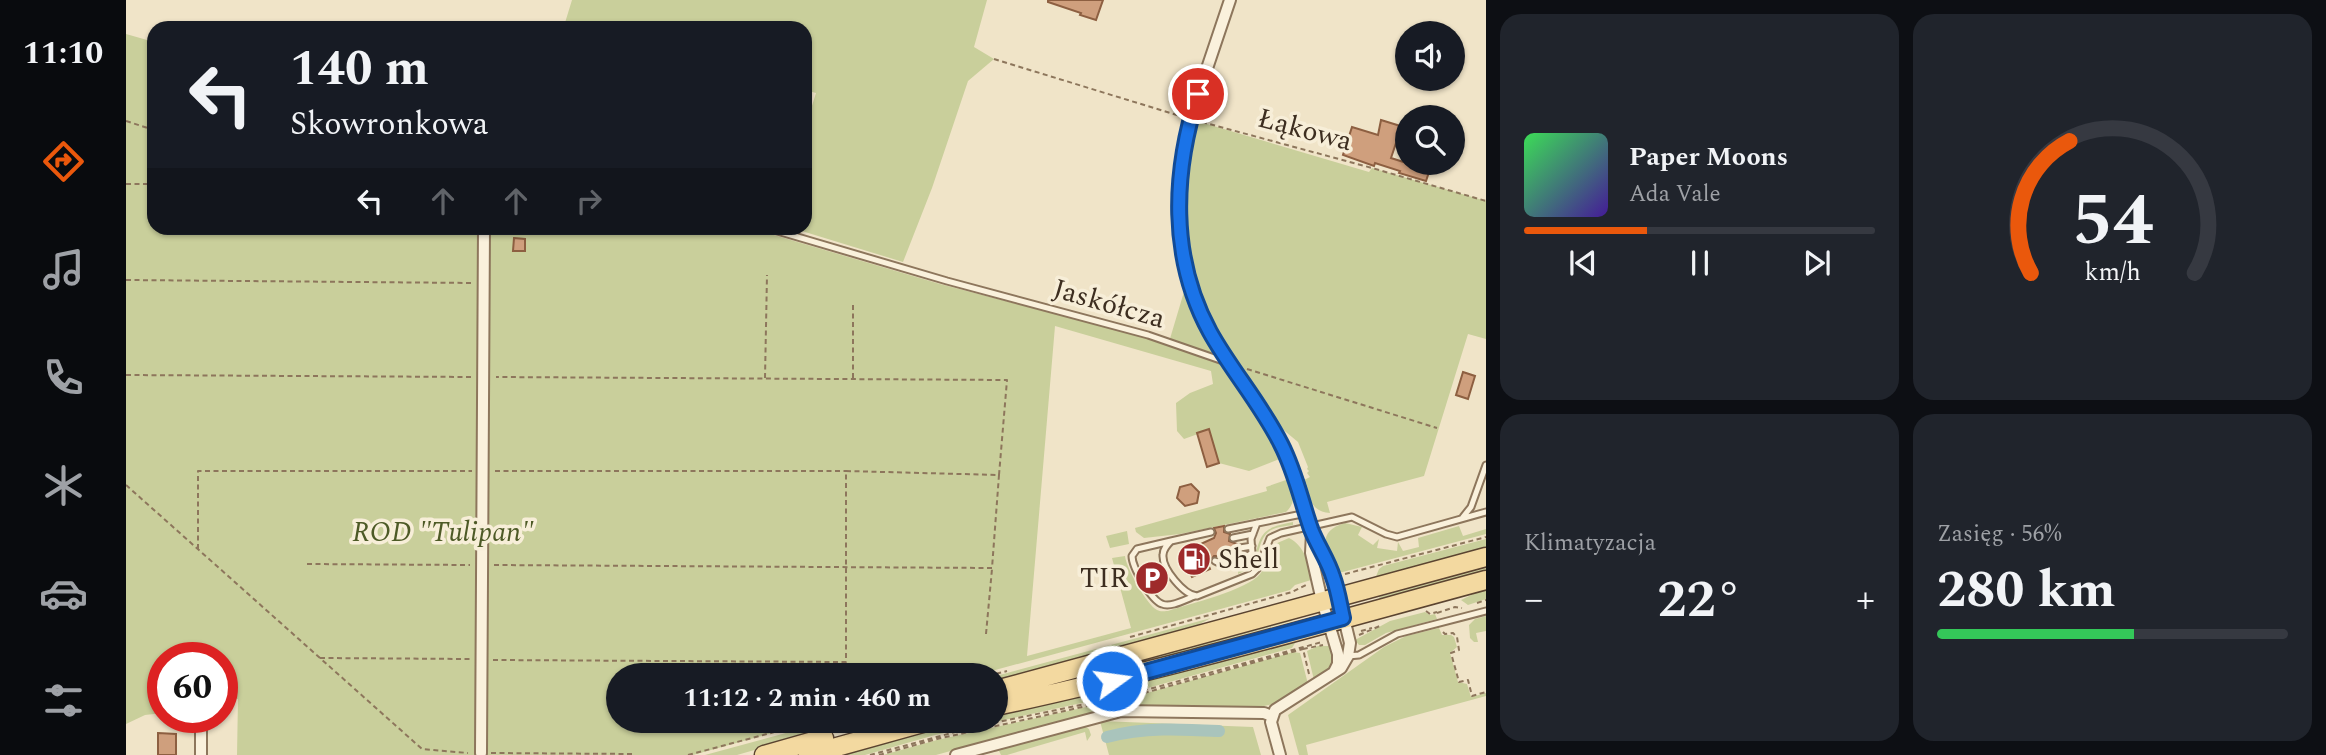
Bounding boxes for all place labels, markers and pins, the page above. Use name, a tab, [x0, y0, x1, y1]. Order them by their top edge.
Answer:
pin	[1168, 64, 1228, 124]
place label: Shell	[1218, 538, 1279, 581]
fuel station icon: Shell	[1175, 540, 1213, 578]
place label: TIR	[1080, 557, 1128, 600]
parking icon: TIR	[1133, 559, 1171, 597]

